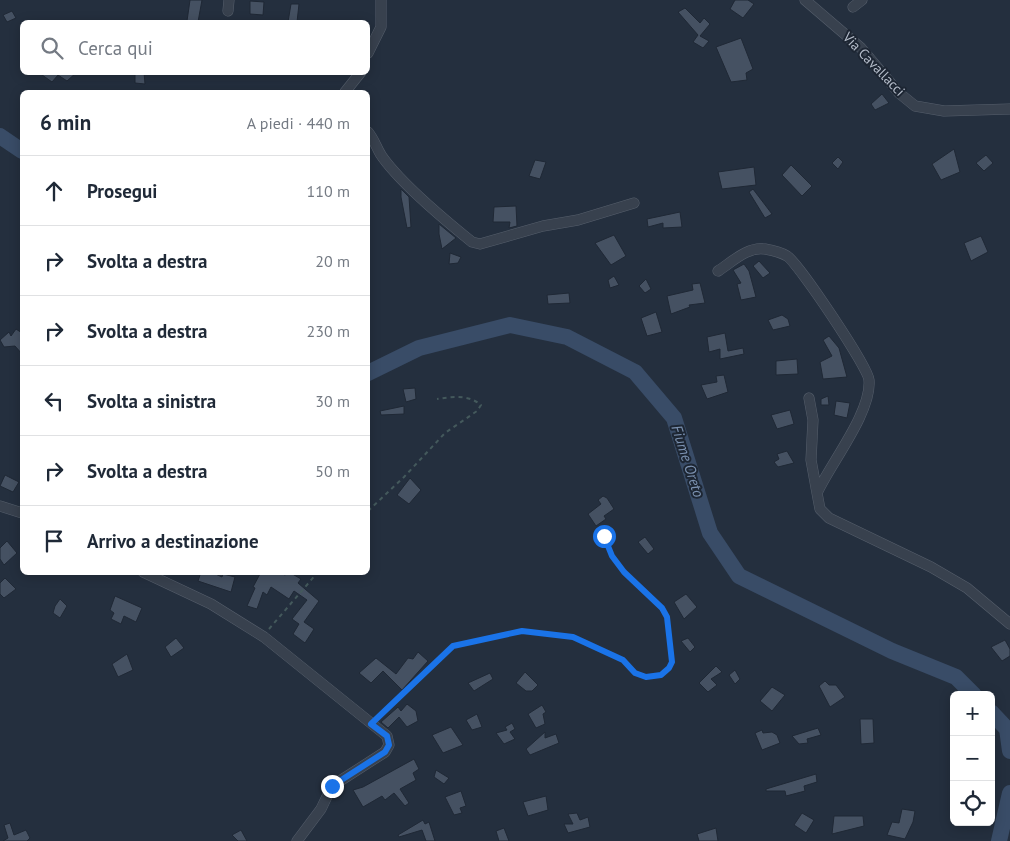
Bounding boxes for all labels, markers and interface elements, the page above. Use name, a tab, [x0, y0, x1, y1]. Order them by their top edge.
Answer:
search box	[20, 20, 370, 75]
street label: Via Cavallacci	[838, 28, 909, 100]
icon: search	[38, 34, 66, 62]
text: Cerca qui	[78, 36, 153, 60]
text: 6 min	[40, 109, 91, 136]
text: A piedi · 440 m	[247, 113, 350, 133]
icon: ahead	[40, 177, 68, 205]
text: Prosegui	[87, 179, 157, 203]
text: 110 m	[307, 181, 350, 201]
icon: right	[40, 247, 68, 275]
text: Svolta a destra	[87, 249, 208, 273]
text: 20 m	[315, 251, 350, 271]
icon: right	[40, 317, 68, 345]
text: Svolta a destra	[87, 319, 208, 343]
text: 230 m	[307, 321, 350, 341]
icon: left	[40, 387, 68, 415]
text: Svolta a sinistra	[87, 389, 216, 413]
text: 30 m	[315, 391, 350, 411]
water label: Fiume Oreto	[667, 422, 709, 500]
icon: right	[40, 457, 68, 485]
text: Svolta a destra	[87, 459, 208, 483]
text: 50 m	[315, 461, 350, 481]
route start	[593, 525, 616, 548]
icon: arrive	[40, 527, 68, 555]
text: Arrivo a destinazione	[87, 529, 259, 553]
map controls	[950, 691, 995, 826]
button: +	[950, 691, 995, 736]
button: −	[950, 736, 995, 781]
route end	[321, 775, 344, 798]
button: locate	[950, 781, 995, 826]

